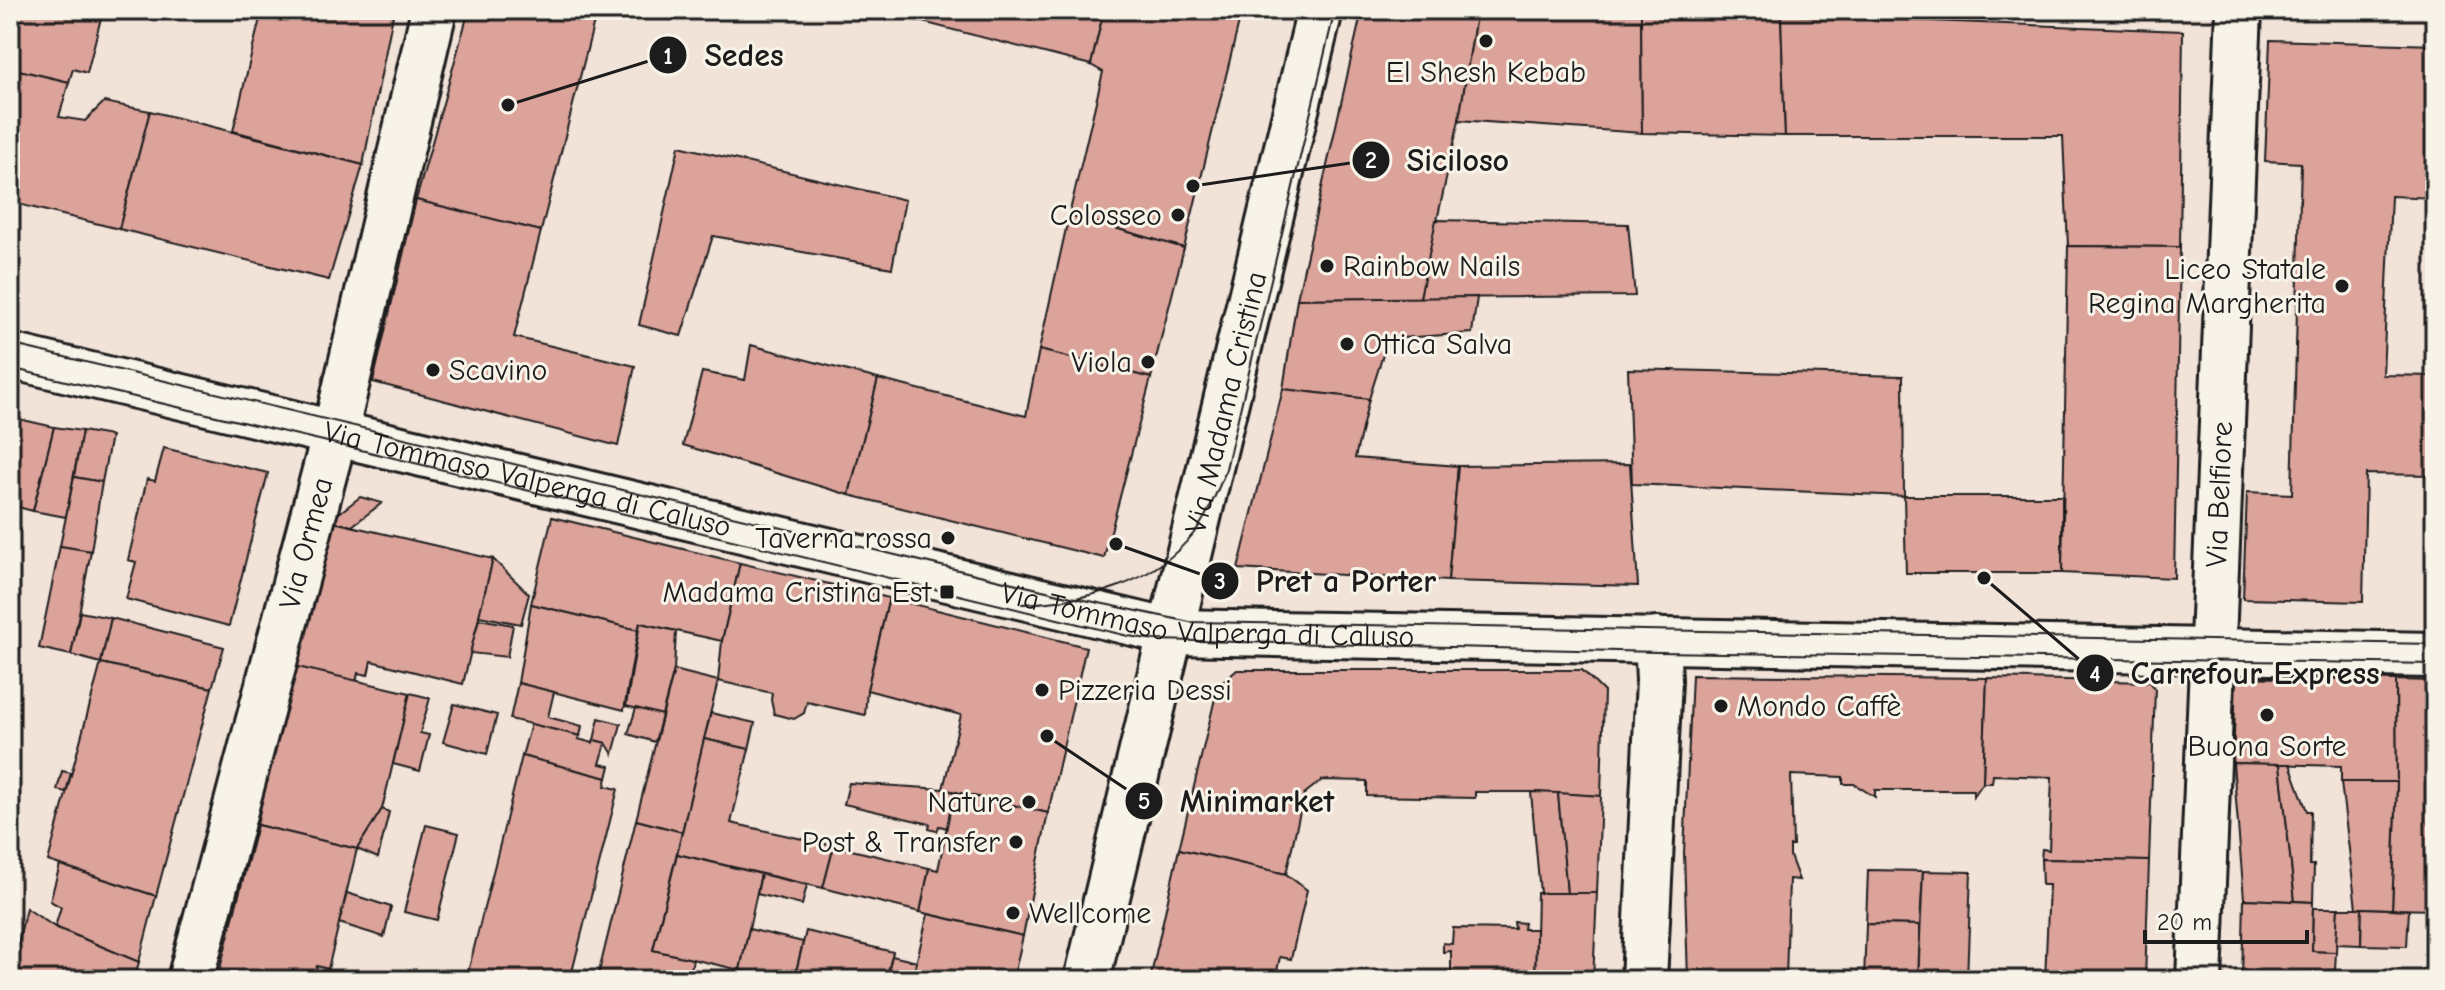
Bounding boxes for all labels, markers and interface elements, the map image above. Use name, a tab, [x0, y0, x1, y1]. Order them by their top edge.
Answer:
callout: Sedes	[648, 27, 799, 83]
marker: El Shesh Kebab	[1477, 32, 1495, 50]
text: Sedes	[704, 37, 784, 74]
text: 1	[663, 42, 673, 70]
place label: El Shesh Kebab	[1386, 55, 1586, 90]
callout: Siciloso	[1351, 132, 1525, 188]
text: Siciloso	[1407, 142, 1509, 179]
text: 2	[1365, 146, 1377, 174]
place label: Colosseo	[1050, 198, 1162, 233]
marker: Colosseo	[1169, 206, 1187, 224]
place label: Rainbow Nails	[1343, 249, 1520, 284]
place label: Liceo Statale Regina Margherita	[2088, 252, 2326, 321]
marker: Rainbow Nails	[1318, 257, 1336, 275]
street label: Via Madama Cristina	[1177, 268, 1274, 537]
marker: Liceo Statale Regina Margherita	[2333, 277, 2351, 295]
place label: Ottica Salva	[1363, 327, 1512, 362]
marker: Ottica Salva	[1338, 335, 1356, 353]
place label: Viola	[1071, 345, 1132, 380]
place label: Scavino	[449, 353, 547, 388]
marker: Viola	[1139, 353, 1157, 371]
marker: Scavino	[424, 361, 442, 379]
street label: Via Tommaso Valperga di Caluso	[321, 414, 735, 544]
street label: Via Belfiore	[2199, 421, 2240, 568]
street label: Via Ormea	[272, 473, 340, 613]
place label: Taverna rossa	[755, 521, 932, 556]
marker: Taverna rossa	[939, 529, 957, 547]
callout: Pret a Porter	[1200, 553, 1452, 609]
text: Pret a Porter	[1256, 563, 1436, 600]
text: 3	[1214, 567, 1226, 595]
place label: Madama Cristina Est	[662, 575, 932, 610]
street label: Via Tommaso Valperga di Caluso	[998, 575, 1415, 654]
marker: Madama Cristina Est	[938, 583, 956, 601]
callout: Carrefour Express	[2075, 645, 2396, 701]
text: Carrefour Express	[2130, 655, 2380, 692]
text: 4	[2089, 660, 2101, 688]
place label: Pizzeria Dessi	[1058, 673, 1232, 708]
marker: Pizzeria Dessi	[1033, 681, 1051, 699]
place label: Mondo Caffè	[1737, 689, 1901, 724]
marker: Mondo Caffè	[1712, 697, 1730, 715]
marker: Buona Sorte	[2258, 706, 2276, 724]
place label: Buona Sorte	[2188, 729, 2346, 764]
callout: Minimarket	[1124, 773, 1351, 829]
text: Minimarket	[1180, 783, 1335, 820]
place label: Nature	[928, 785, 1013, 820]
text: 5	[1138, 787, 1150, 815]
marker: Nature	[1020, 793, 1038, 811]
place label: Post & Transfer	[802, 825, 1000, 860]
marker: Post & Transfer	[1007, 833, 1025, 851]
scale bar	[2145, 894, 2307, 944]
place label: Wellcome	[1029, 896, 1151, 931]
marker: Wellcome	[1004, 904, 1022, 922]
text: 20 m	[2157, 908, 2212, 936]

